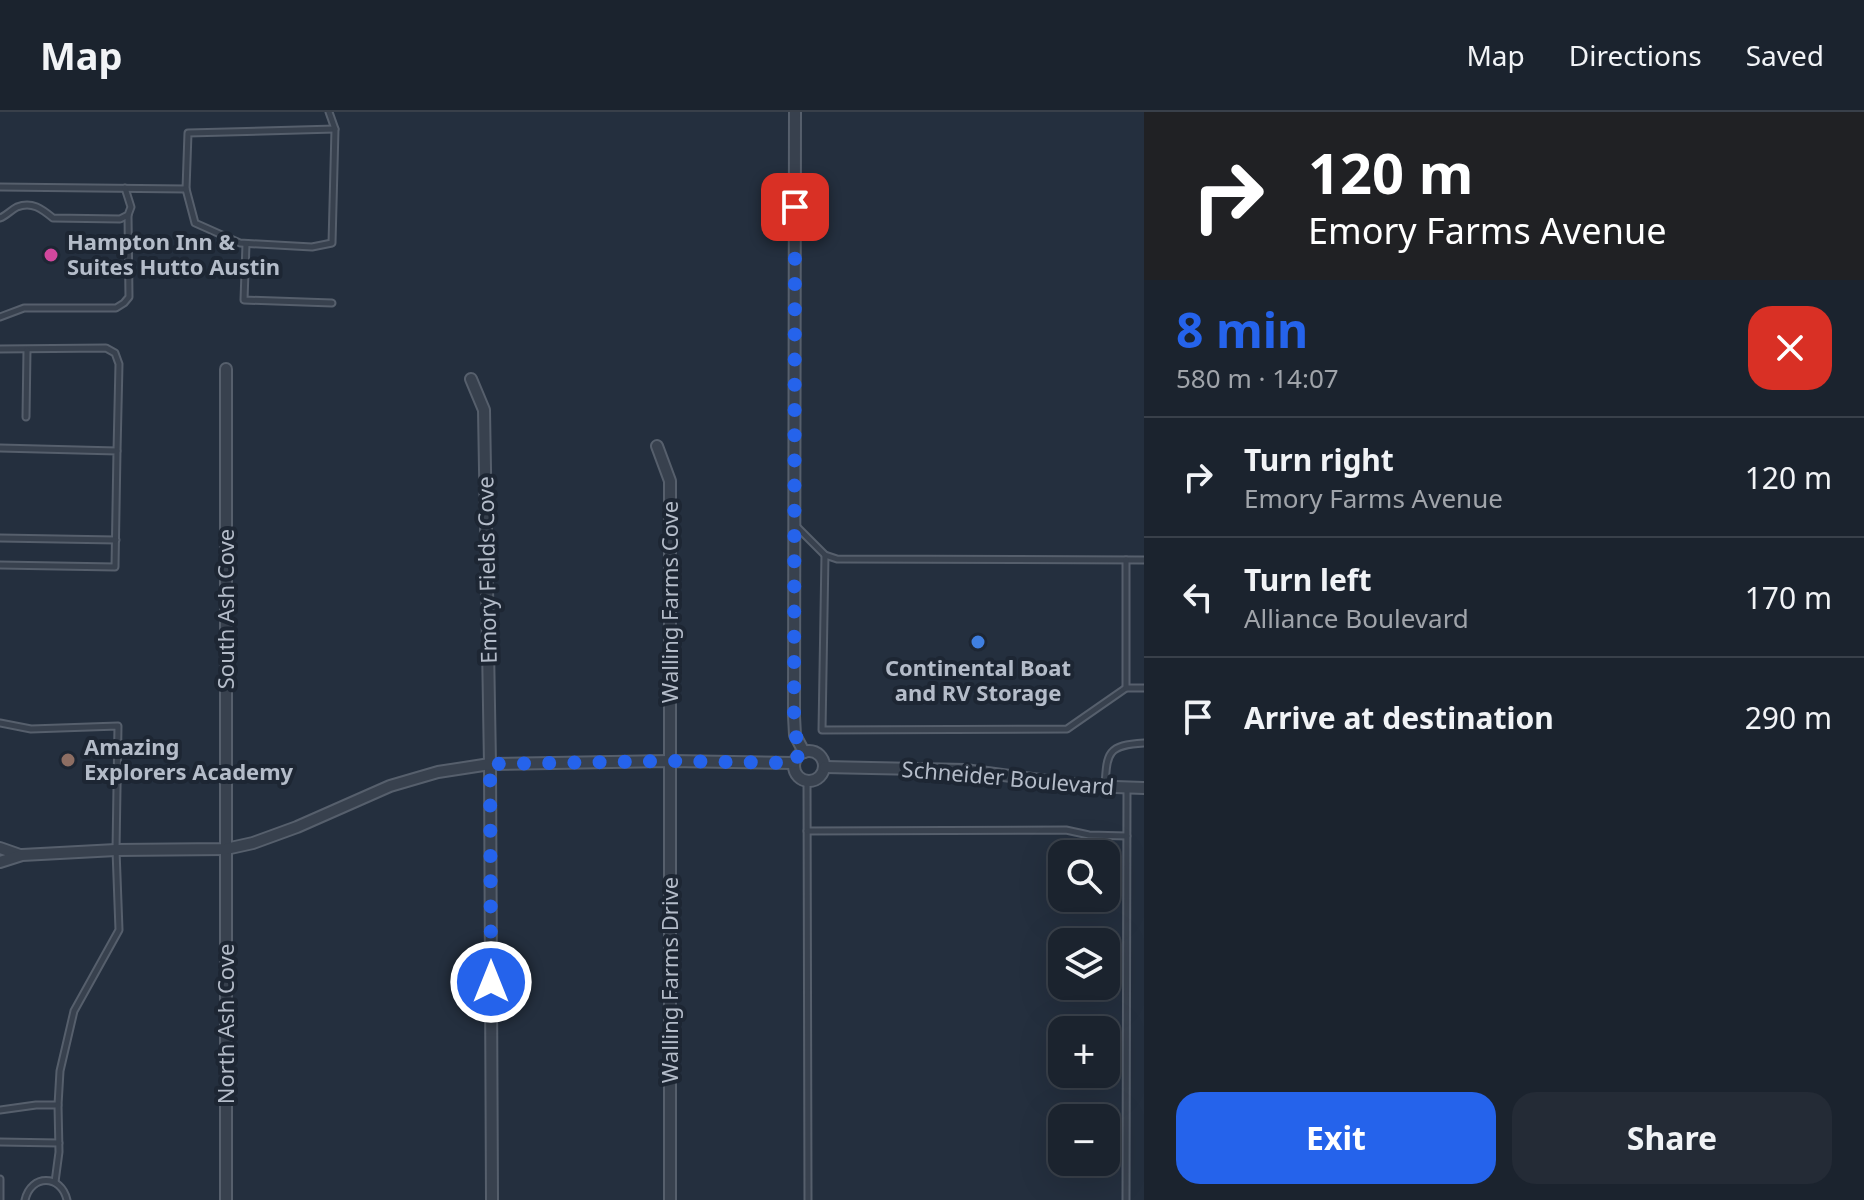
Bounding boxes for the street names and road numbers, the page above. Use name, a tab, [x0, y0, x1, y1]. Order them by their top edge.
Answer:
street label: Emory Fields Cove	[469, 476, 503, 664]
street label: Walling Farms Cove	[654, 501, 684, 703]
street label: South Ash Cove	[210, 529, 240, 689]
street label: Schneider Boulevard	[901, 753, 1116, 801]
street label: Walling Farms Drive	[654, 877, 684, 1083]
street label: North Ash Cove	[210, 944, 240, 1104]

